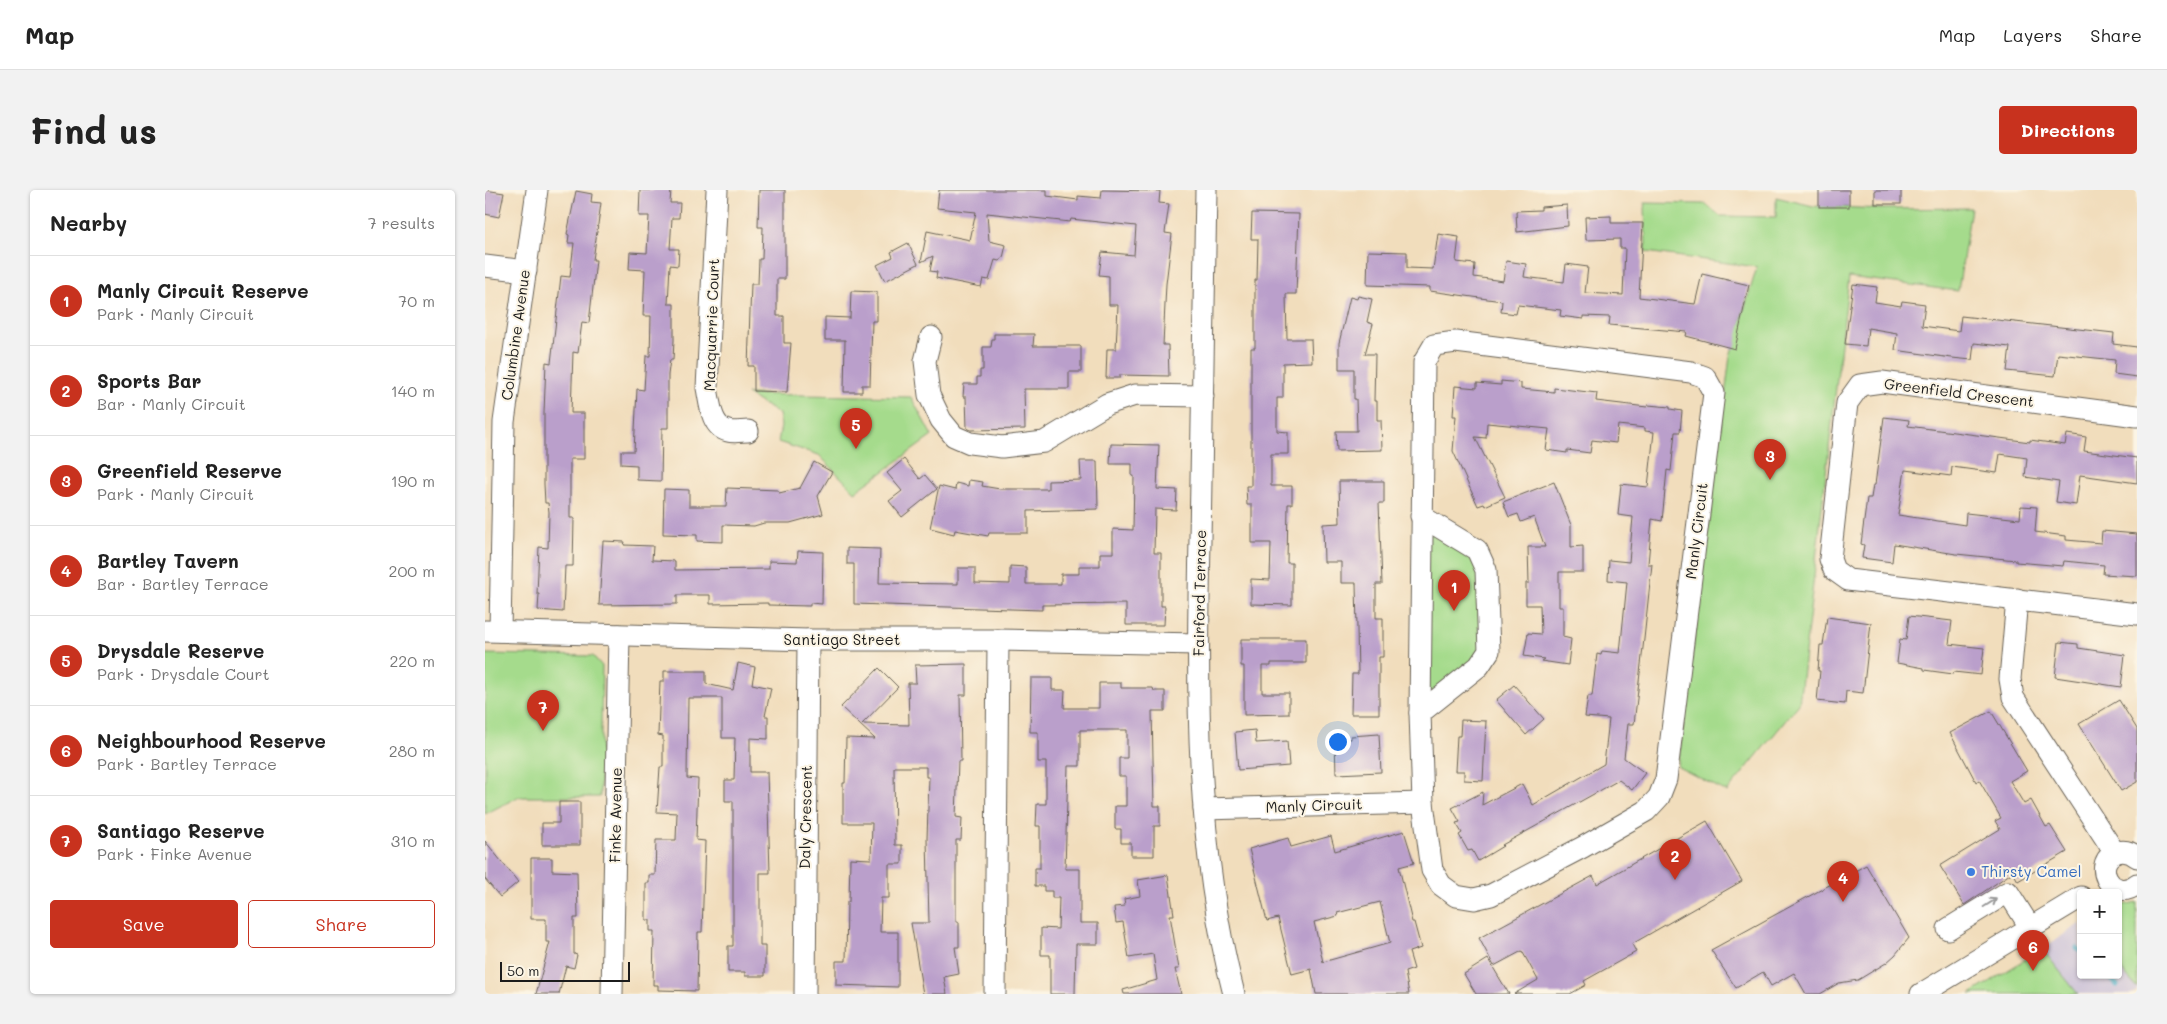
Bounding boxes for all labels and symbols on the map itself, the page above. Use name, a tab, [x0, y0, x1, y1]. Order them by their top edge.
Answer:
street label: Macquarrie Court	[699, 258, 723, 392]
street label: Columbine Avenue	[496, 268, 534, 402]
street label: Greenfield Crescent	[1883, 373, 2035, 411]
pin: 5	[840, 408, 872, 449]
pin: 3	[1754, 439, 1786, 480]
street label: Manly Circuit	[1680, 481, 1712, 580]
street label: Fairford Terrace	[1188, 530, 1210, 656]
pin: 1	[1438, 570, 1470, 611]
street label: Santiago Street	[784, 629, 900, 649]
pin: 7	[527, 690, 559, 731]
your location	[1325, 729, 1351, 755]
street label: Daly Crescent	[794, 765, 816, 869]
street label: Finke Avenue	[604, 767, 626, 863]
street label: Manly Circuit	[1265, 793, 1363, 817]
pin: 2	[1659, 839, 1691, 880]
pin: 4	[1827, 861, 1859, 902]
place label: Thirsty Camel	[1981, 861, 2082, 881]
marker: Thirsty Camel	[1965, 866, 1977, 878]
one-way arrow	[1982, 898, 1996, 908]
pin: 6	[2017, 930, 2049, 971]
scale bar	[500, 959, 630, 982]

